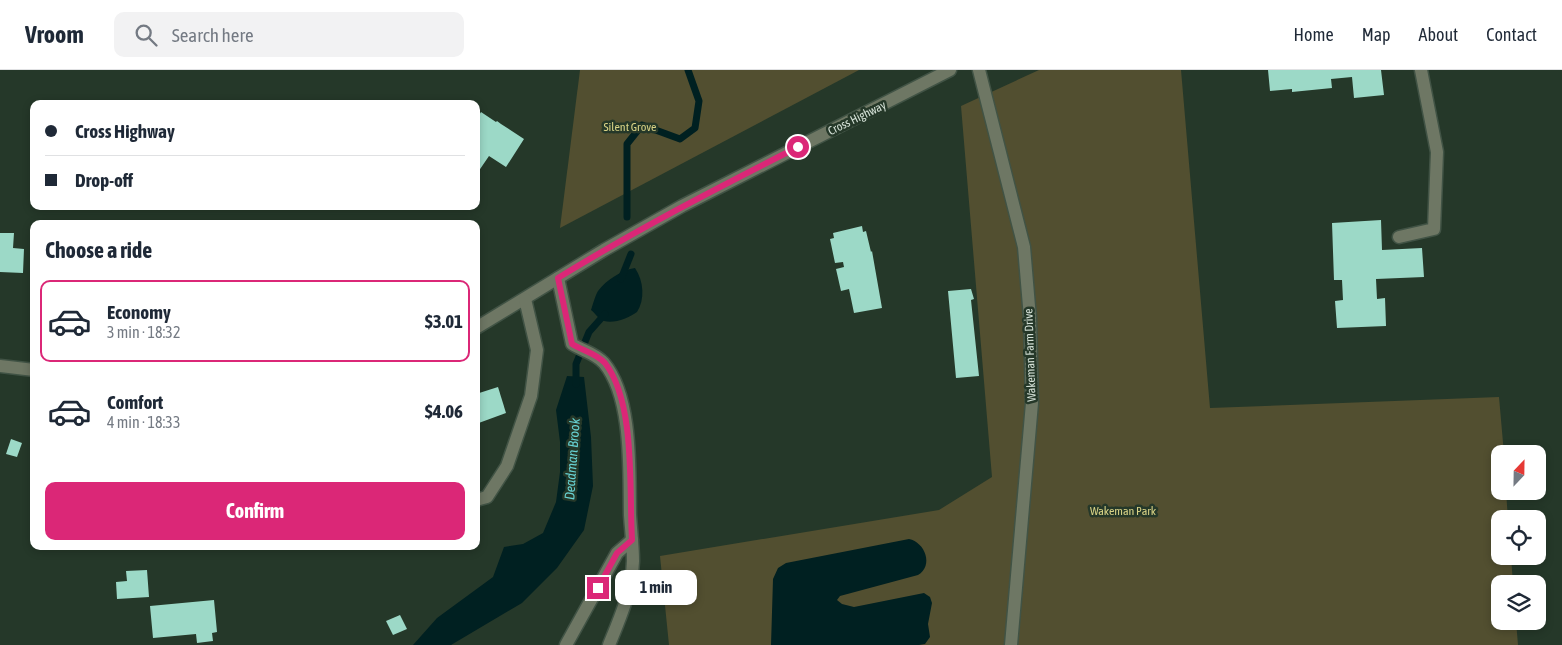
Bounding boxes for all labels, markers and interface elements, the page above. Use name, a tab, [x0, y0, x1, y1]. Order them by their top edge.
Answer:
search box	[114, 12, 464, 57]
text: Vroom	[25, 21, 84, 48]
icon: search	[132, 21, 160, 49]
text: Search here	[172, 24, 254, 46]
text: Home	[1294, 24, 1334, 45]
text: Map	[1362, 24, 1391, 45]
text: About	[1419, 24, 1458, 45]
text: Contact	[1486, 24, 1537, 45]
street label: Cross Highway	[826, 98, 888, 138]
text: Cross Highway	[75, 120, 175, 142]
park label: Silent Grove	[604, 120, 656, 134]
route start	[787, 136, 809, 158]
text: Drop-off	[75, 169, 133, 191]
text: Choose a ride	[45, 237, 152, 263]
icon: car	[47, 299, 92, 344]
text: Economy	[107, 301, 171, 323]
street label: Wakeman Farm Drive	[1021, 308, 1039, 402]
text: $3.01	[425, 310, 463, 332]
text: 3 min · 18:32	[107, 323, 180, 341]
icon: car	[47, 389, 92, 434]
text: Comfort	[107, 391, 163, 413]
text: $4.06	[425, 400, 463, 422]
text: 4 min · 18:33	[107, 413, 180, 431]
water label: Deadman Brook	[561, 417, 583, 500]
north arrow	[1491, 445, 1546, 500]
map controls	[1491, 445, 1546, 630]
button: Confirm	[45, 482, 465, 540]
park label: Wakeman Park	[1090, 504, 1157, 518]
button: locate	[1491, 510, 1546, 565]
callout: 1 min	[616, 570, 698, 606]
button: layers	[1491, 575, 1546, 630]
route end	[587, 577, 609, 599]
text: 1 min	[640, 578, 672, 596]

